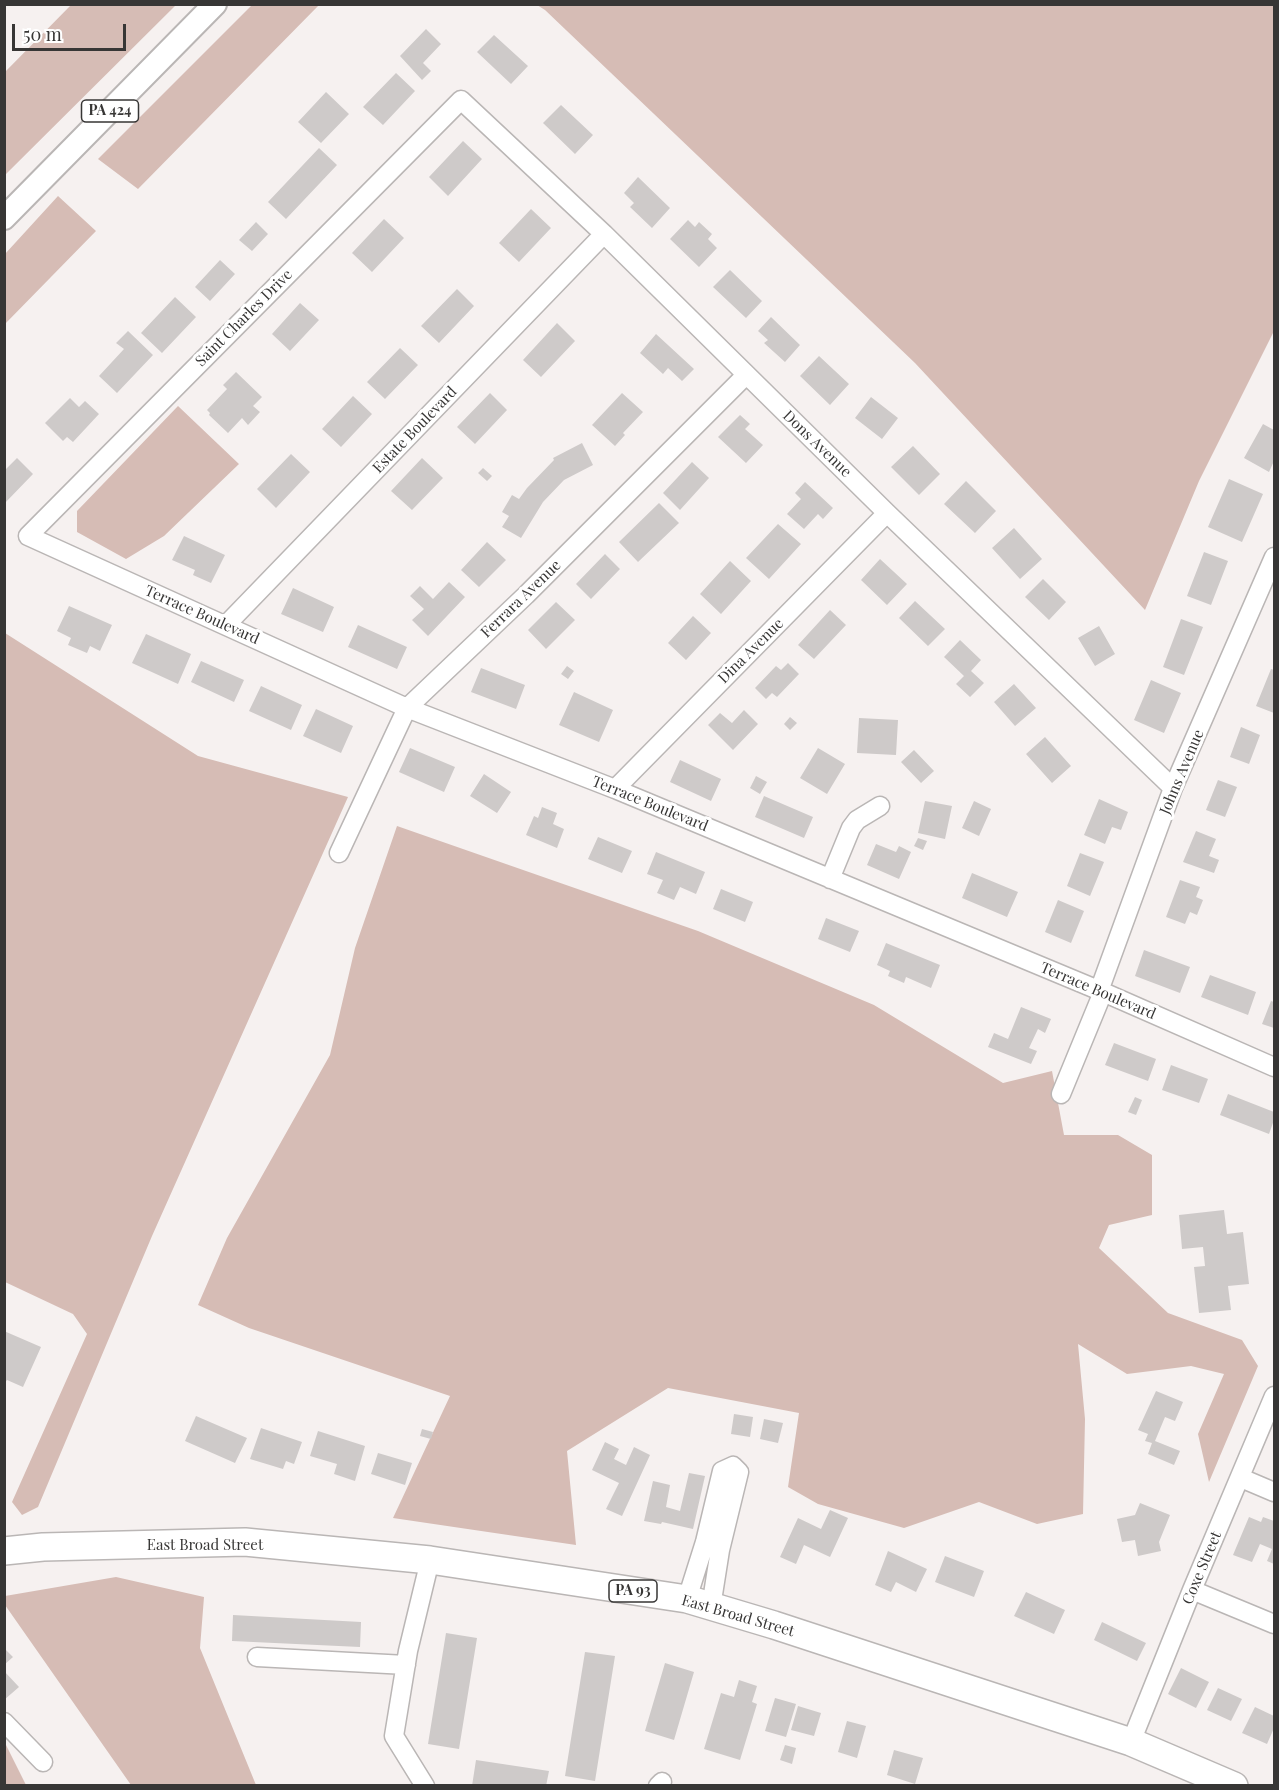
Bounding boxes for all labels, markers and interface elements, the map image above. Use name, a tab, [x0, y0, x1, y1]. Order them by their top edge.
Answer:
scale bar	[15, 12, 129, 50]
text: 50 m	[23, 22, 62, 46]
road number: PA 424	[82, 100, 138, 122]
street label: Saint Charles Drive	[192, 266, 296, 370]
street label: Estate Boulevard	[369, 383, 461, 477]
street label: Dons Avenue	[779, 407, 855, 481]
street label: Ferrara Avenue	[477, 556, 565, 642]
street label: Terrace Boulevard	[142, 582, 262, 648]
street label: Dina Avenue	[715, 615, 787, 687]
street label: Johns Avenue	[1156, 727, 1208, 817]
street label: Terrace Boulevard	[589, 773, 711, 835]
street label: Terrace Boulevard	[1038, 959, 1158, 1023]
street label: Coxe Street	[1179, 1529, 1225, 1607]
street label: East Broad Street	[147, 1536, 263, 1554]
road number: PA 93	[609, 1580, 657, 1602]
street label: East Broad Street	[680, 1591, 796, 1641]

